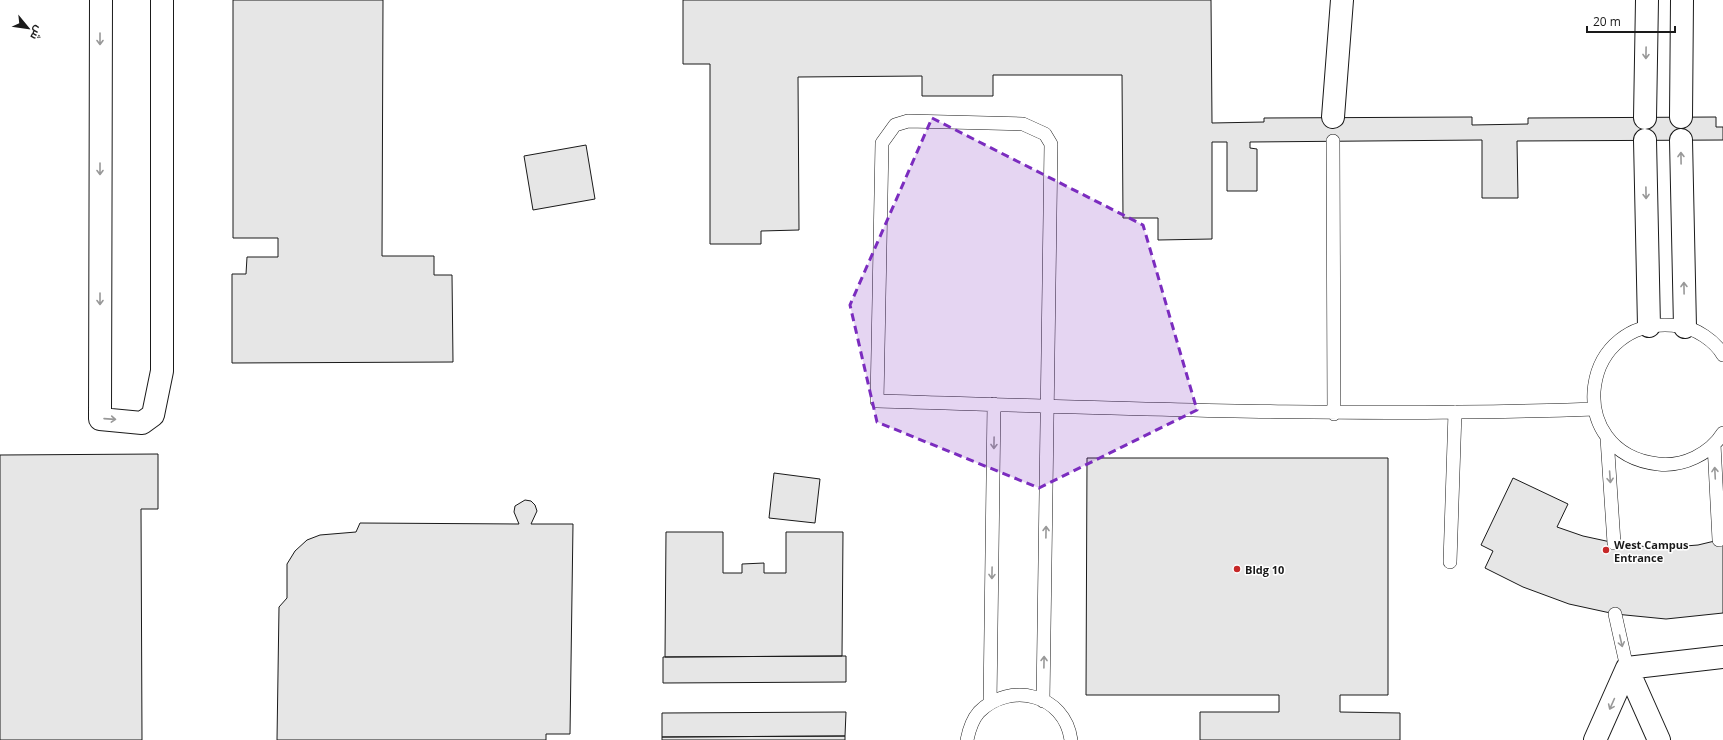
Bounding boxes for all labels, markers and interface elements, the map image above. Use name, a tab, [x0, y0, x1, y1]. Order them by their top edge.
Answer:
north arrow	[8, 8, 48, 48]
scale bar	[1587, 8, 1675, 34]
text: 20 m	[1593, 13, 1621, 30]
text: ش	[27, 23, 47, 43]
one-way arrow	[96, 32, 104, 45]
one-way arrow	[1642, 46, 1650, 59]
one-way arrow	[1677, 152, 1685, 165]
one-way arrow	[96, 162, 104, 175]
one-way arrow	[1642, 186, 1650, 199]
one-way arrow	[1680, 282, 1688, 295]
one-way arrow	[96, 292, 104, 305]
one-way arrow	[103, 416, 116, 423]
one-way arrow	[990, 436, 998, 449]
one-way arrow	[1712, 467, 1719, 480]
one-way arrow	[1606, 470, 1614, 483]
one-way arrow	[1042, 526, 1049, 539]
place label: West Campus Entrance	[1614, 537, 1689, 565]
marker: West Campus Entrance	[1601, 545, 1611, 555]
place label: Bldg 10	[1245, 562, 1284, 577]
marker: Bldg 10	[1232, 564, 1242, 574]
one-way arrow	[988, 566, 996, 579]
one-way arrow	[1618, 634, 1625, 647]
one-way arrow	[1040, 656, 1048, 669]
one-way arrow	[1608, 698, 1615, 710]

